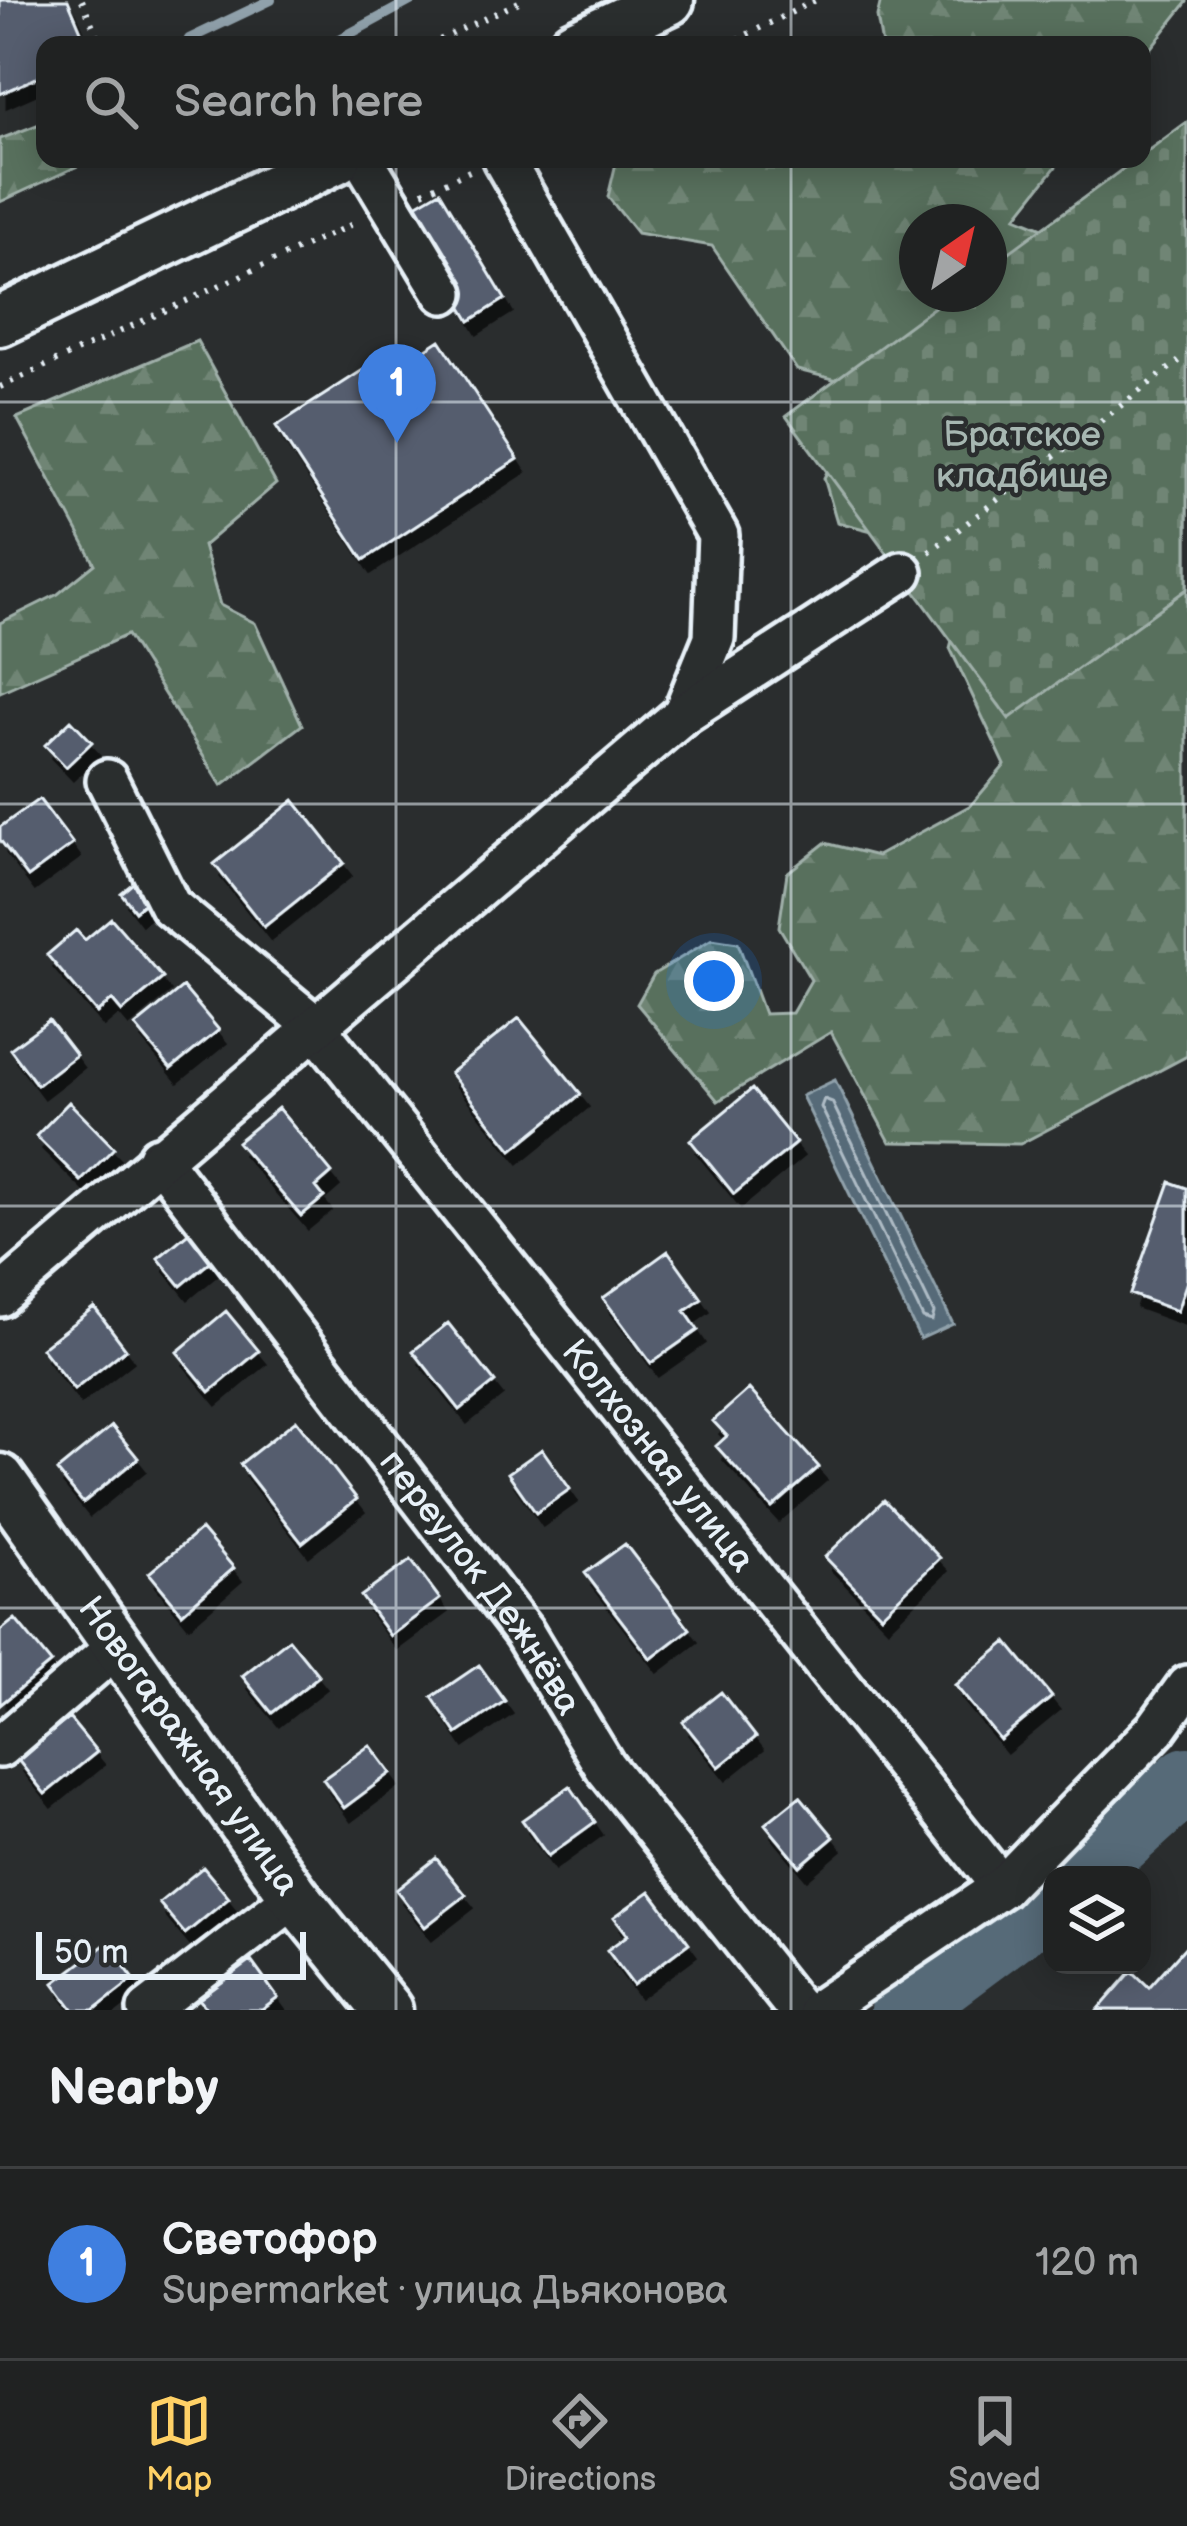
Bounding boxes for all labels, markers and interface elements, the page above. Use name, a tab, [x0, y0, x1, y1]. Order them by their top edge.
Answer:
search box	[36, 36, 1151, 168]
icon: search	[78, 69, 144, 135]
text: Search here	[174, 75, 423, 130]
north arrow	[899, 204, 1007, 312]
pin: 1	[358, 344, 436, 443]
park label: Братское кладбище	[936, 414, 1108, 498]
your location	[684, 951, 744, 1011]
street label: Колхозная улица	[552, 1331, 764, 1581]
street label: переулок Дежнёва	[370, 1442, 590, 1723]
street label: Новогаражная улица	[69, 1589, 309, 1904]
map controls	[1043, 1866, 1151, 1974]
button: layers	[1043, 1866, 1151, 1974]
scale bar	[36, 1926, 306, 1979]
text: 50 m	[54, 1933, 129, 1973]
text: Nearby	[48, 2058, 219, 2119]
text: Светофор	[162, 2213, 378, 2268]
text: 1	[79, 2240, 95, 2287]
text: 120 m	[1035, 2240, 1139, 2287]
text: Supermarket · улица Дьяконова	[162, 2268, 728, 2315]
tab: Map	[146, 2388, 212, 2500]
tab: Directions	[505, 2388, 656, 2500]
tab: Saved	[948, 2388, 1041, 2500]

